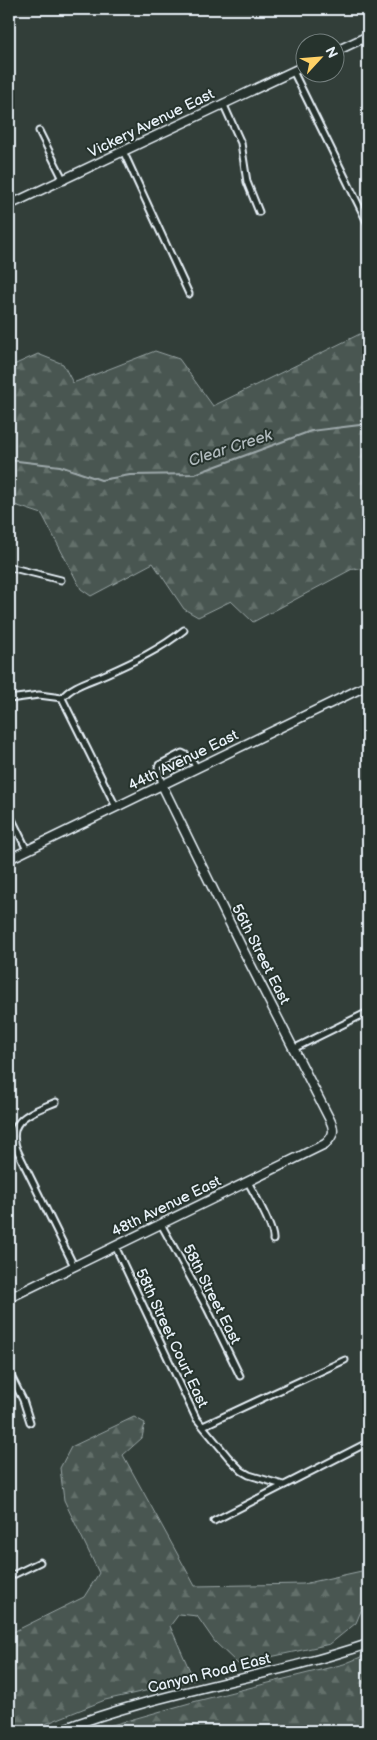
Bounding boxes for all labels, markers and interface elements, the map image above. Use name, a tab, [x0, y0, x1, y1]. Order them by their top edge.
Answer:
north arrow	[294, 32, 344, 82]
text: N	[321, 44, 341, 61]
street label: Vickery Avenue East	[85, 85, 218, 162]
water label: Clear Creek	[186, 426, 276, 471]
street label: 44th Avenue East	[125, 725, 242, 795]
street label: 56th Street East	[227, 901, 294, 1008]
street label: 48th Avenue East	[108, 1172, 224, 1241]
street label: 58th Street East	[178, 1241, 245, 1348]
street label: 58th Street Court East	[131, 1266, 212, 1411]
street label: Canyon Road East	[146, 1649, 273, 1698]

